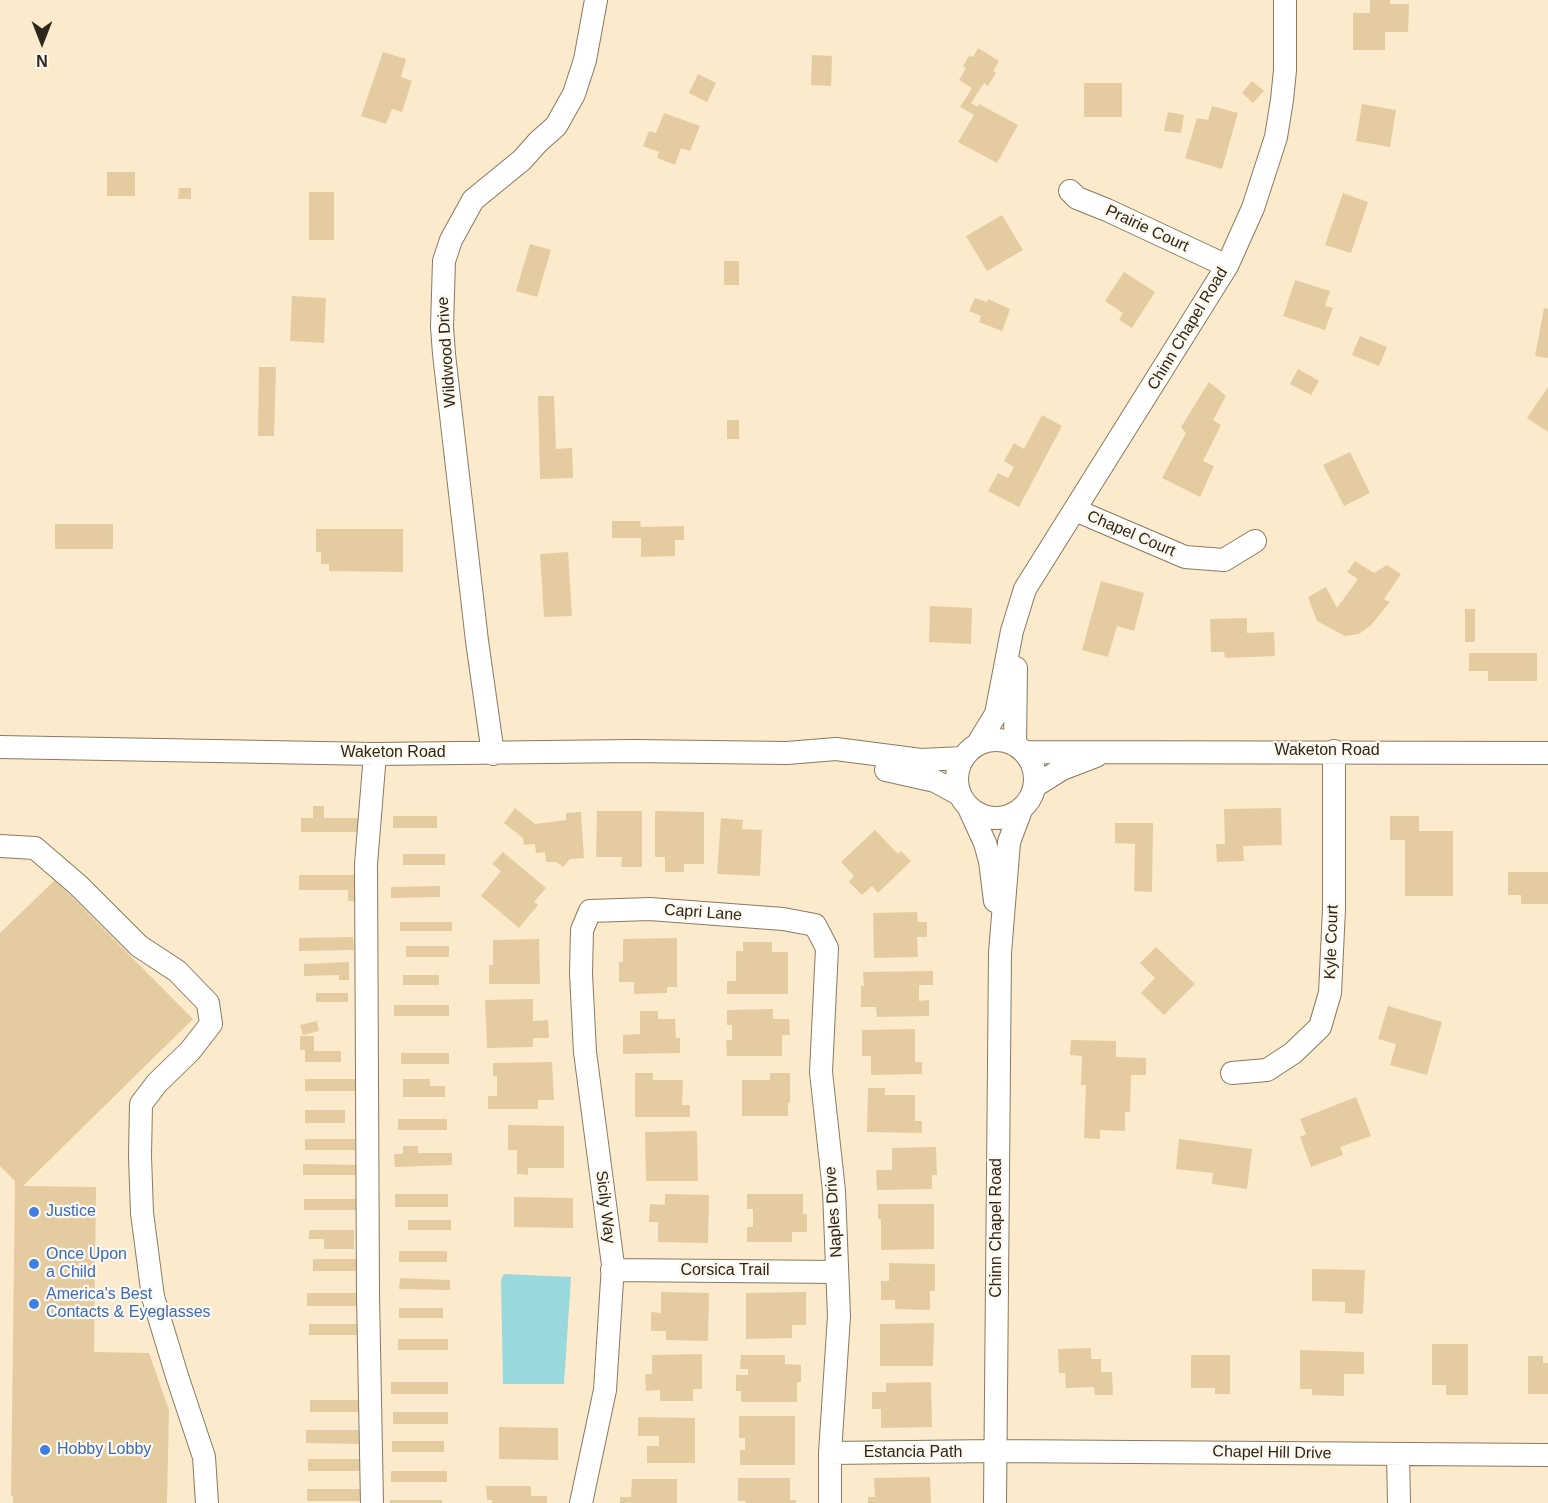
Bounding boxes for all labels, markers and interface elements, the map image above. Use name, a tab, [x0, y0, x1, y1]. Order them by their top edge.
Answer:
north arrow	[12, 12, 72, 72]
text: N	[36, 52, 48, 69]
street label: Prairie Court	[1102, 201, 1192, 257]
street label: Chinn Chapel Road	[1144, 264, 1232, 394]
street label: Wildwood Drive	[434, 296, 460, 408]
street label: Chapel Court	[1084, 507, 1178, 561]
street label: Waketon Road	[1274, 741, 1380, 761]
street label: Waketon Road	[340, 743, 446, 763]
street label: Capri Lane	[663, 901, 743, 925]
street label: Kyle Court	[1321, 904, 1343, 980]
street label: Chinn Chapel Road	[987, 1158, 1007, 1298]
street label: Naples Drive	[821, 1166, 847, 1258]
street label: Sicily Way	[591, 1170, 619, 1244]
place label: Justice	[46, 1202, 96, 1222]
marker: Justice	[27, 1205, 41, 1219]
place label: Once Upon a Child	[46, 1245, 127, 1283]
marker: Once Upon a Child	[27, 1257, 41, 1271]
street label: Corsica Trail	[680, 1261, 770, 1281]
place label: America's Best Contacts & Eyeglasses	[46, 1285, 211, 1323]
marker: America's Best Contacts & Eyeglasses	[27, 1297, 41, 1311]
place label: Hobby Lobby	[57, 1440, 151, 1460]
street label: Chapel Hill Drive	[1212, 1442, 1332, 1464]
marker: Hobby Lobby	[38, 1443, 52, 1457]
street label: Estancia Path	[864, 1443, 962, 1463]

